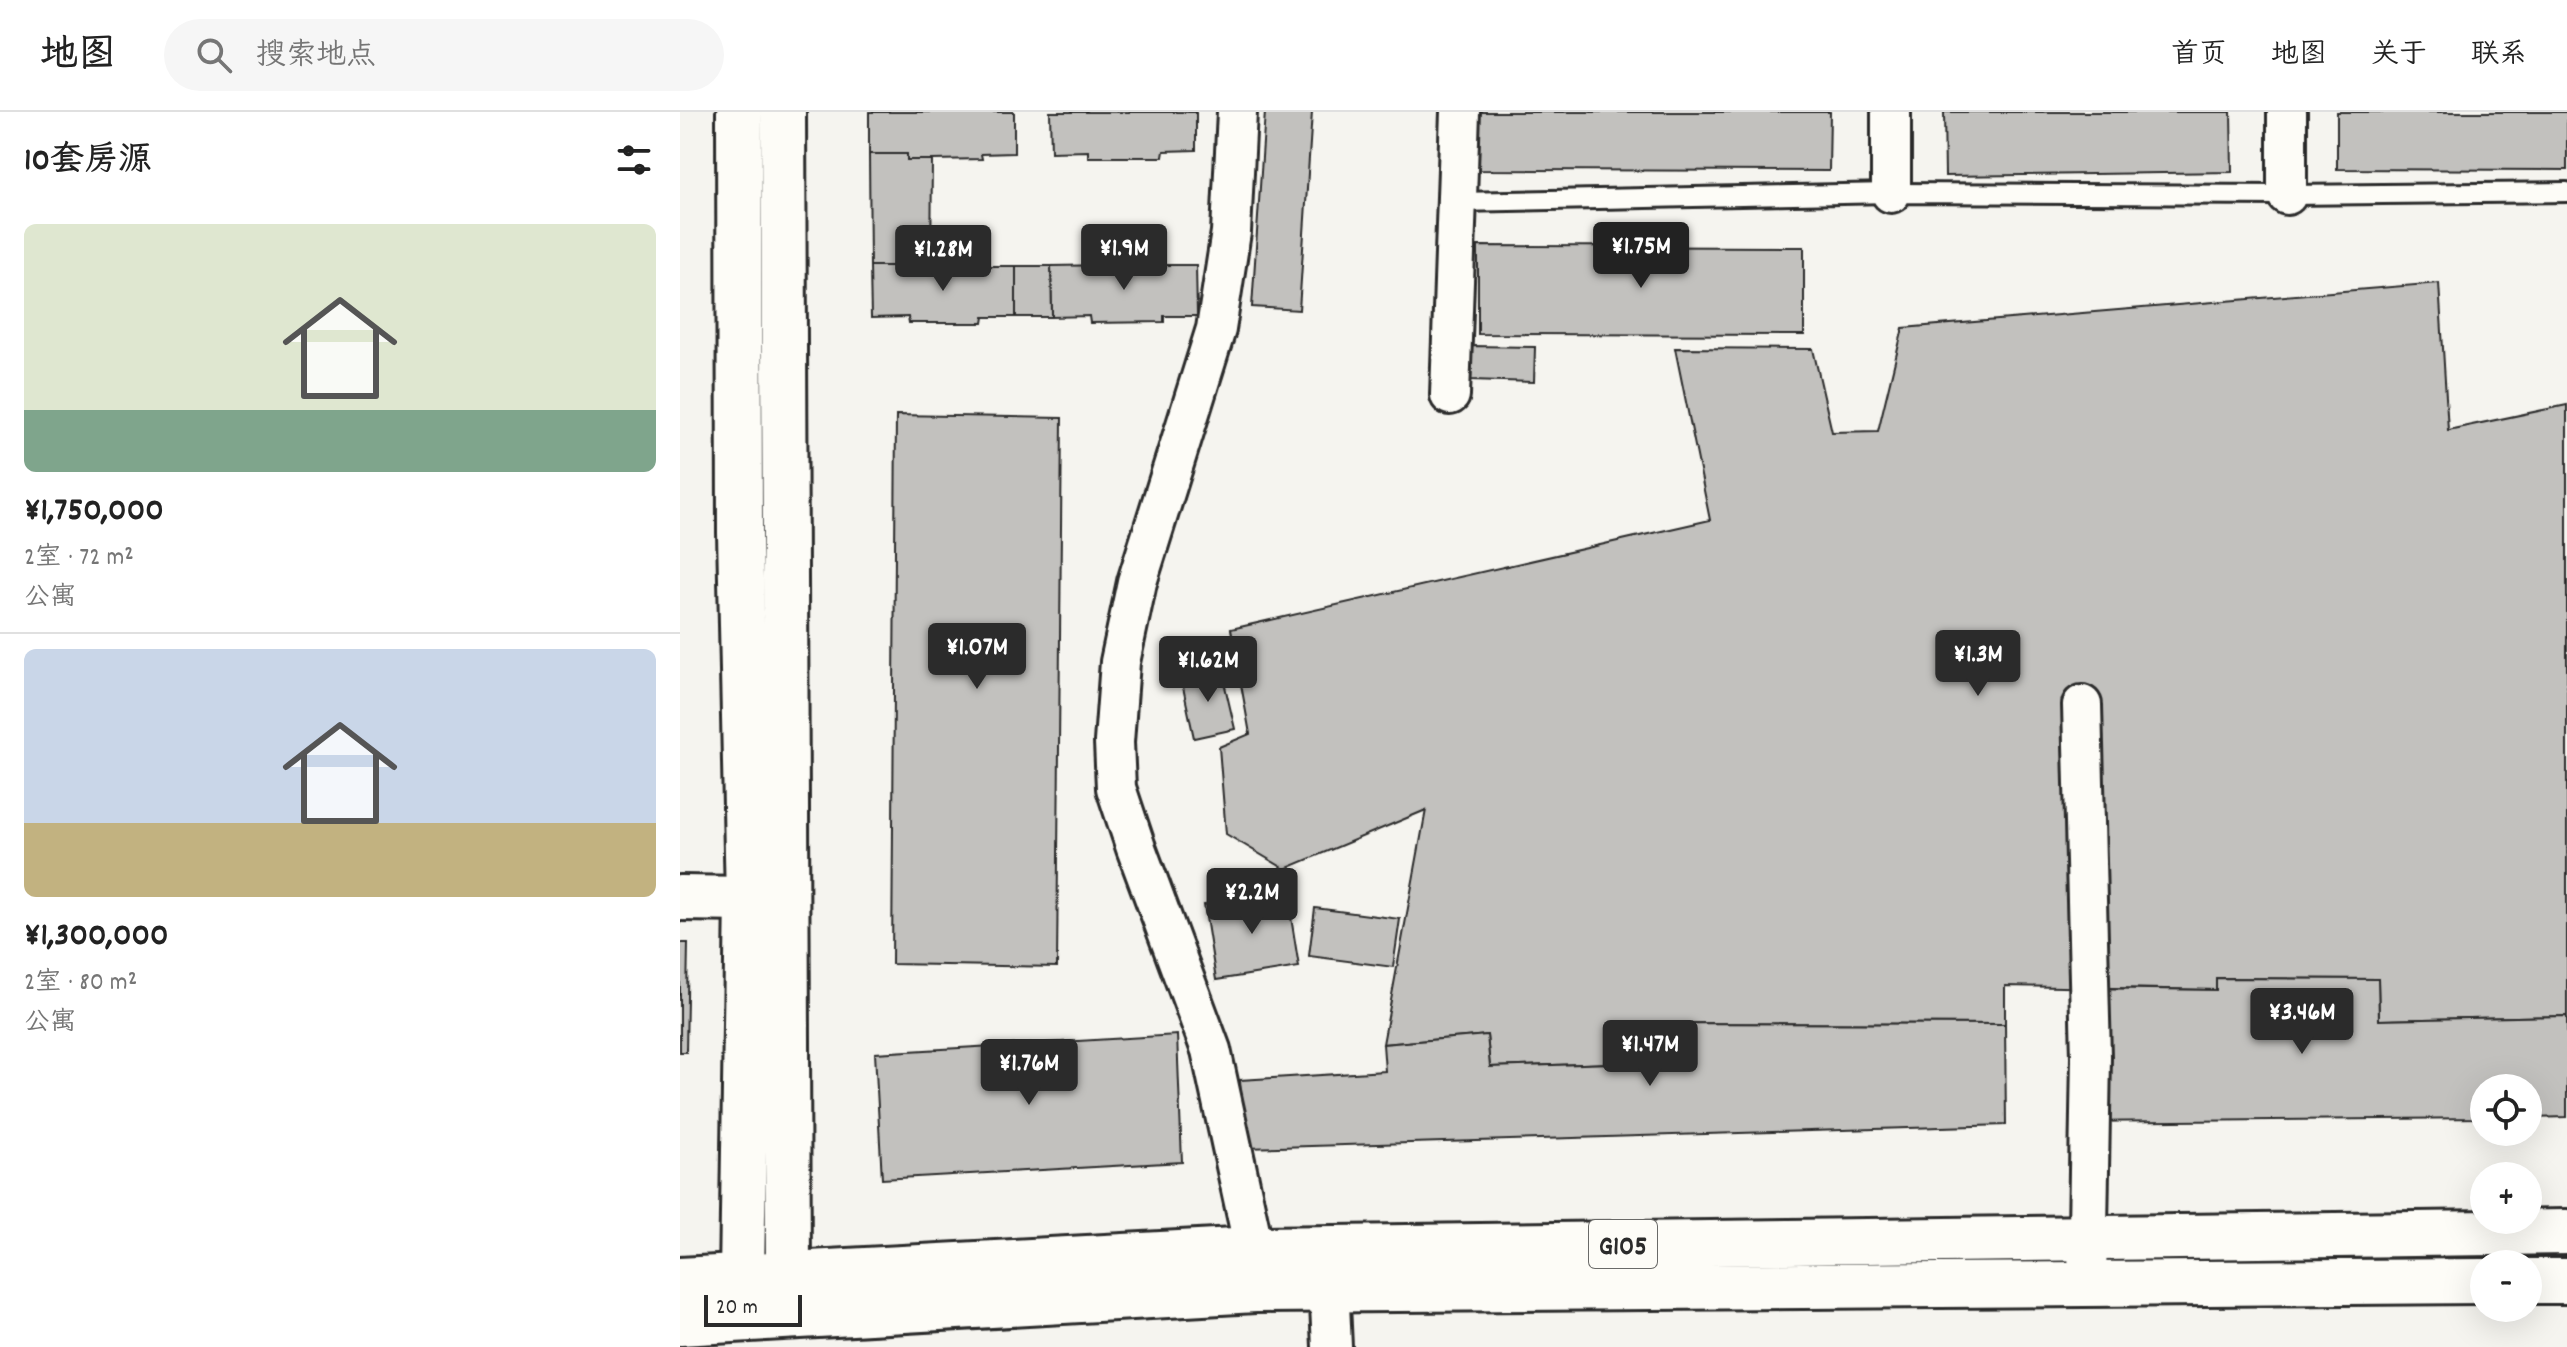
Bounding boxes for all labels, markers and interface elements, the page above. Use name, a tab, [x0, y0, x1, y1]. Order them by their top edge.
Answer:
search box	[164, 19, 724, 91]
text: 地图	[40, 30, 116, 85]
icon: search	[192, 33, 236, 77]
text: 搜索地点	[256, 36, 376, 79]
text: 首页	[2171, 37, 2227, 77]
text: 地图	[2271, 37, 2327, 77]
text: 关于	[2371, 37, 2427, 77]
text: 联系	[2471, 37, 2527, 77]
text: 10套房源	[24, 138, 152, 187]
icon: filters	[612, 138, 656, 182]
pin: ¥1.75M	[1576, 222, 1706, 290]
pin: ¥1.9M	[1068, 224, 1180, 292]
pin: ¥1.28M	[878, 225, 1008, 293]
text: ¥1.75M	[1611, 229, 1671, 266]
text: ¥1.9M	[1099, 231, 1149, 268]
text: ¥1.28M	[913, 232, 973, 269]
icon: home	[268, 276, 412, 420]
text: ¥1,750,000	[24, 488, 164, 537]
text: 2室 · 72 m²	[24, 540, 134, 577]
text: 公寓	[24, 580, 76, 617]
pin: ¥1.07M	[912, 623, 1042, 691]
text: ¥1.07M	[946, 630, 1008, 667]
pin: ¥1.3M	[1922, 630, 2034, 698]
pin: ¥1.62M	[1143, 636, 1273, 704]
text: ¥1.3M	[1953, 637, 2003, 674]
text: ¥1.62M	[1177, 643, 1239, 680]
icon: home	[268, 701, 412, 845]
pin: ¥2.2M	[1196, 868, 1308, 936]
text: ¥2.2M	[1225, 875, 1279, 912]
text: ¥1,300,000	[24, 913, 169, 962]
text: 2室 · 80 m²	[24, 965, 137, 1002]
pin: ¥3.46M	[2237, 988, 2367, 1056]
text: ¥3.46M	[2268, 995, 2336, 1032]
text: 公寓	[24, 1005, 76, 1042]
pin: ¥1.47M	[1585, 1020, 1715, 1088]
text: ¥1.47M	[1621, 1027, 1679, 1064]
pin: ¥1.76M	[964, 1039, 1094, 1107]
text: ¥1.76M	[999, 1046, 1059, 1083]
map controls	[2470, 1074, 2542, 1322]
button: locate	[2470, 1074, 2542, 1146]
button: +	[2470, 1162, 2542, 1234]
road number: G105	[1589, 1220, 1657, 1268]
button: −	[2470, 1250, 2542, 1322]
scale bar	[704, 1291, 802, 1327]
text: 20 m	[716, 1293, 758, 1324]

